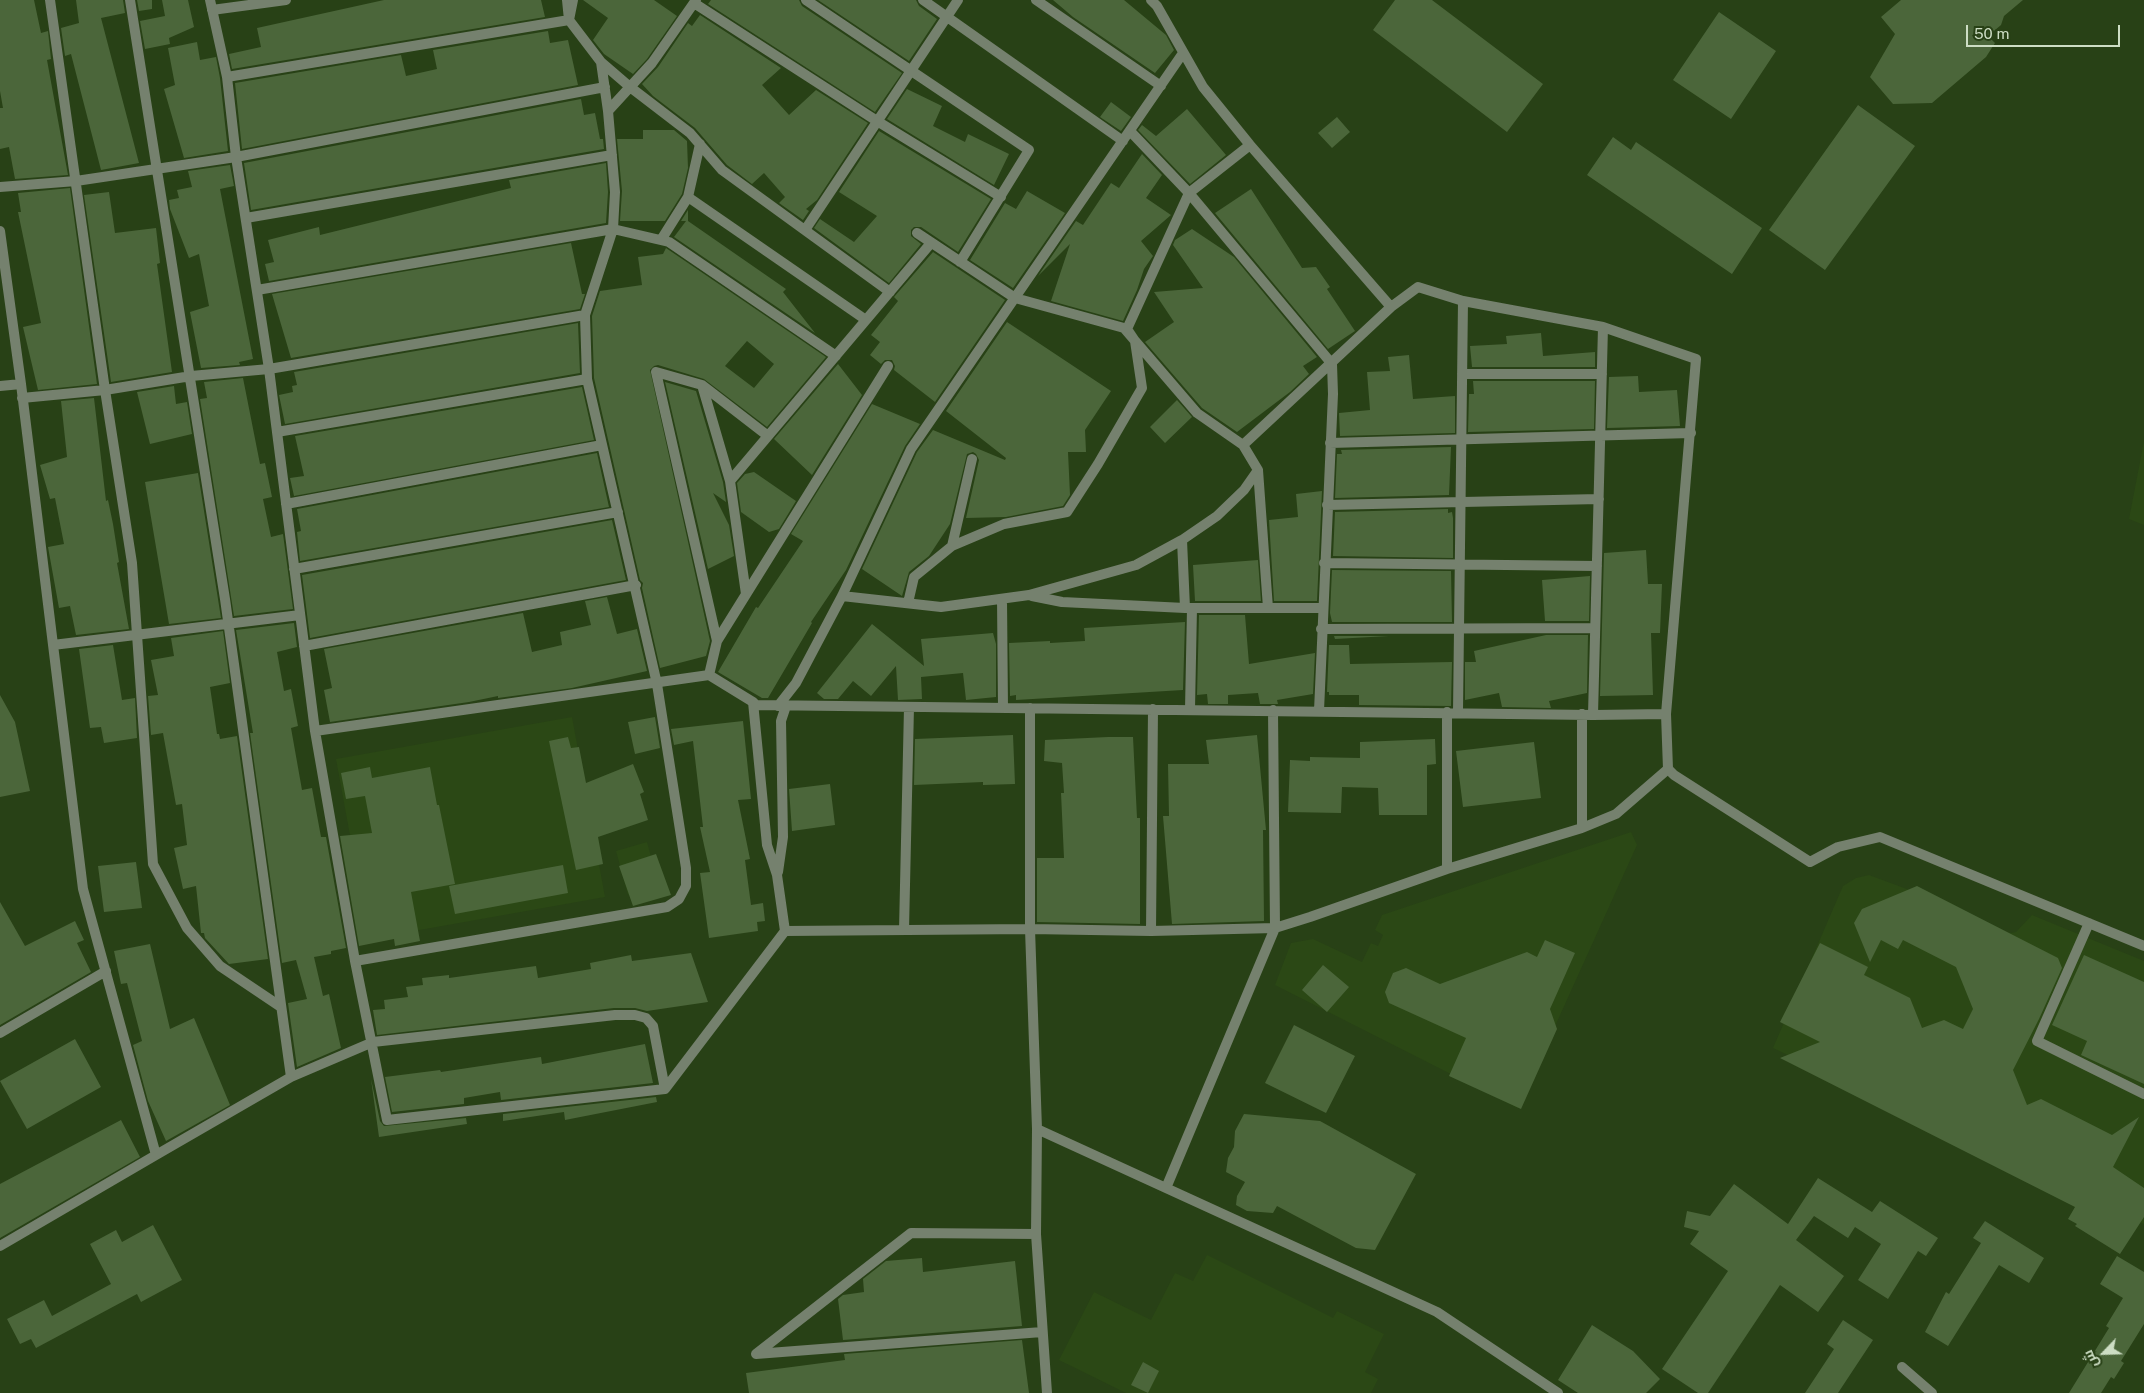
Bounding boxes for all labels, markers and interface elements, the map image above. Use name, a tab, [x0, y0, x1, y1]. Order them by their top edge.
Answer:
scale bar	[1969, 15, 2123, 47]
text: 50 m	[1974, 25, 2009, 42]
north arrow	[2079, 1328, 2129, 1378]
text: ش	[2079, 1348, 2101, 1371]

